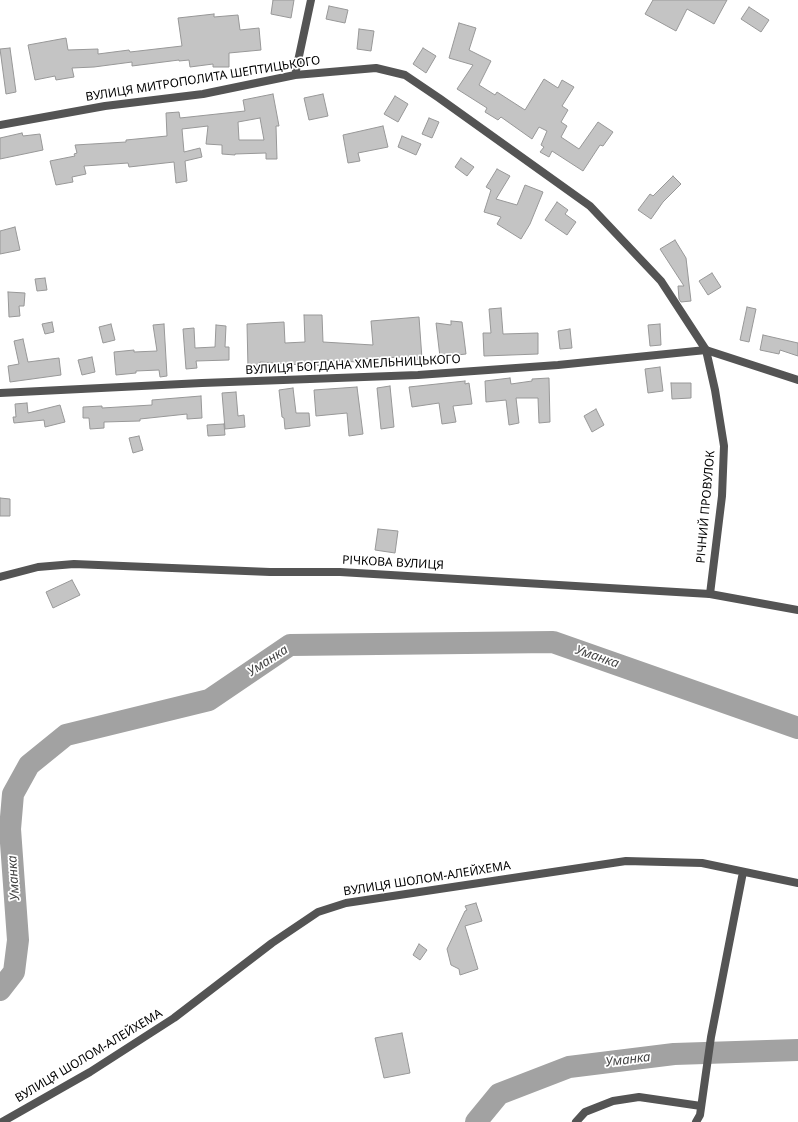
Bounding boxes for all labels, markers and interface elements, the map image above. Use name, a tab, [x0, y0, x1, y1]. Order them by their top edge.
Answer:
street label: ВУЛИЦЯ МИТРОПОЛИТА ШЕПТИЦЬКОГО	[85, 53, 321, 105]
street label: ВУЛИЦЯ БОГДАНА ХМЕЛЬНИЦЬКОГО	[245, 352, 461, 378]
street label: РІЧНИЙ ПРОВУЛОК	[694, 450, 718, 564]
street label: РІЧКОВА ВУЛИЦЯ	[342, 553, 444, 573]
water label: Уманка	[245, 642, 291, 680]
water label: Уманка	[573, 642, 621, 672]
water label: Уманка	[5, 855, 23, 901]
street label: ВУЛИЦЯ ШОЛОМ-АЛЕЙХЕМА	[342, 859, 512, 899]
street label: ВУЛИЦЯ ШОЛОМ-АЛЕЙХЕМА	[13, 1006, 165, 1106]
water label: Уманка	[605, 1050, 651, 1070]

